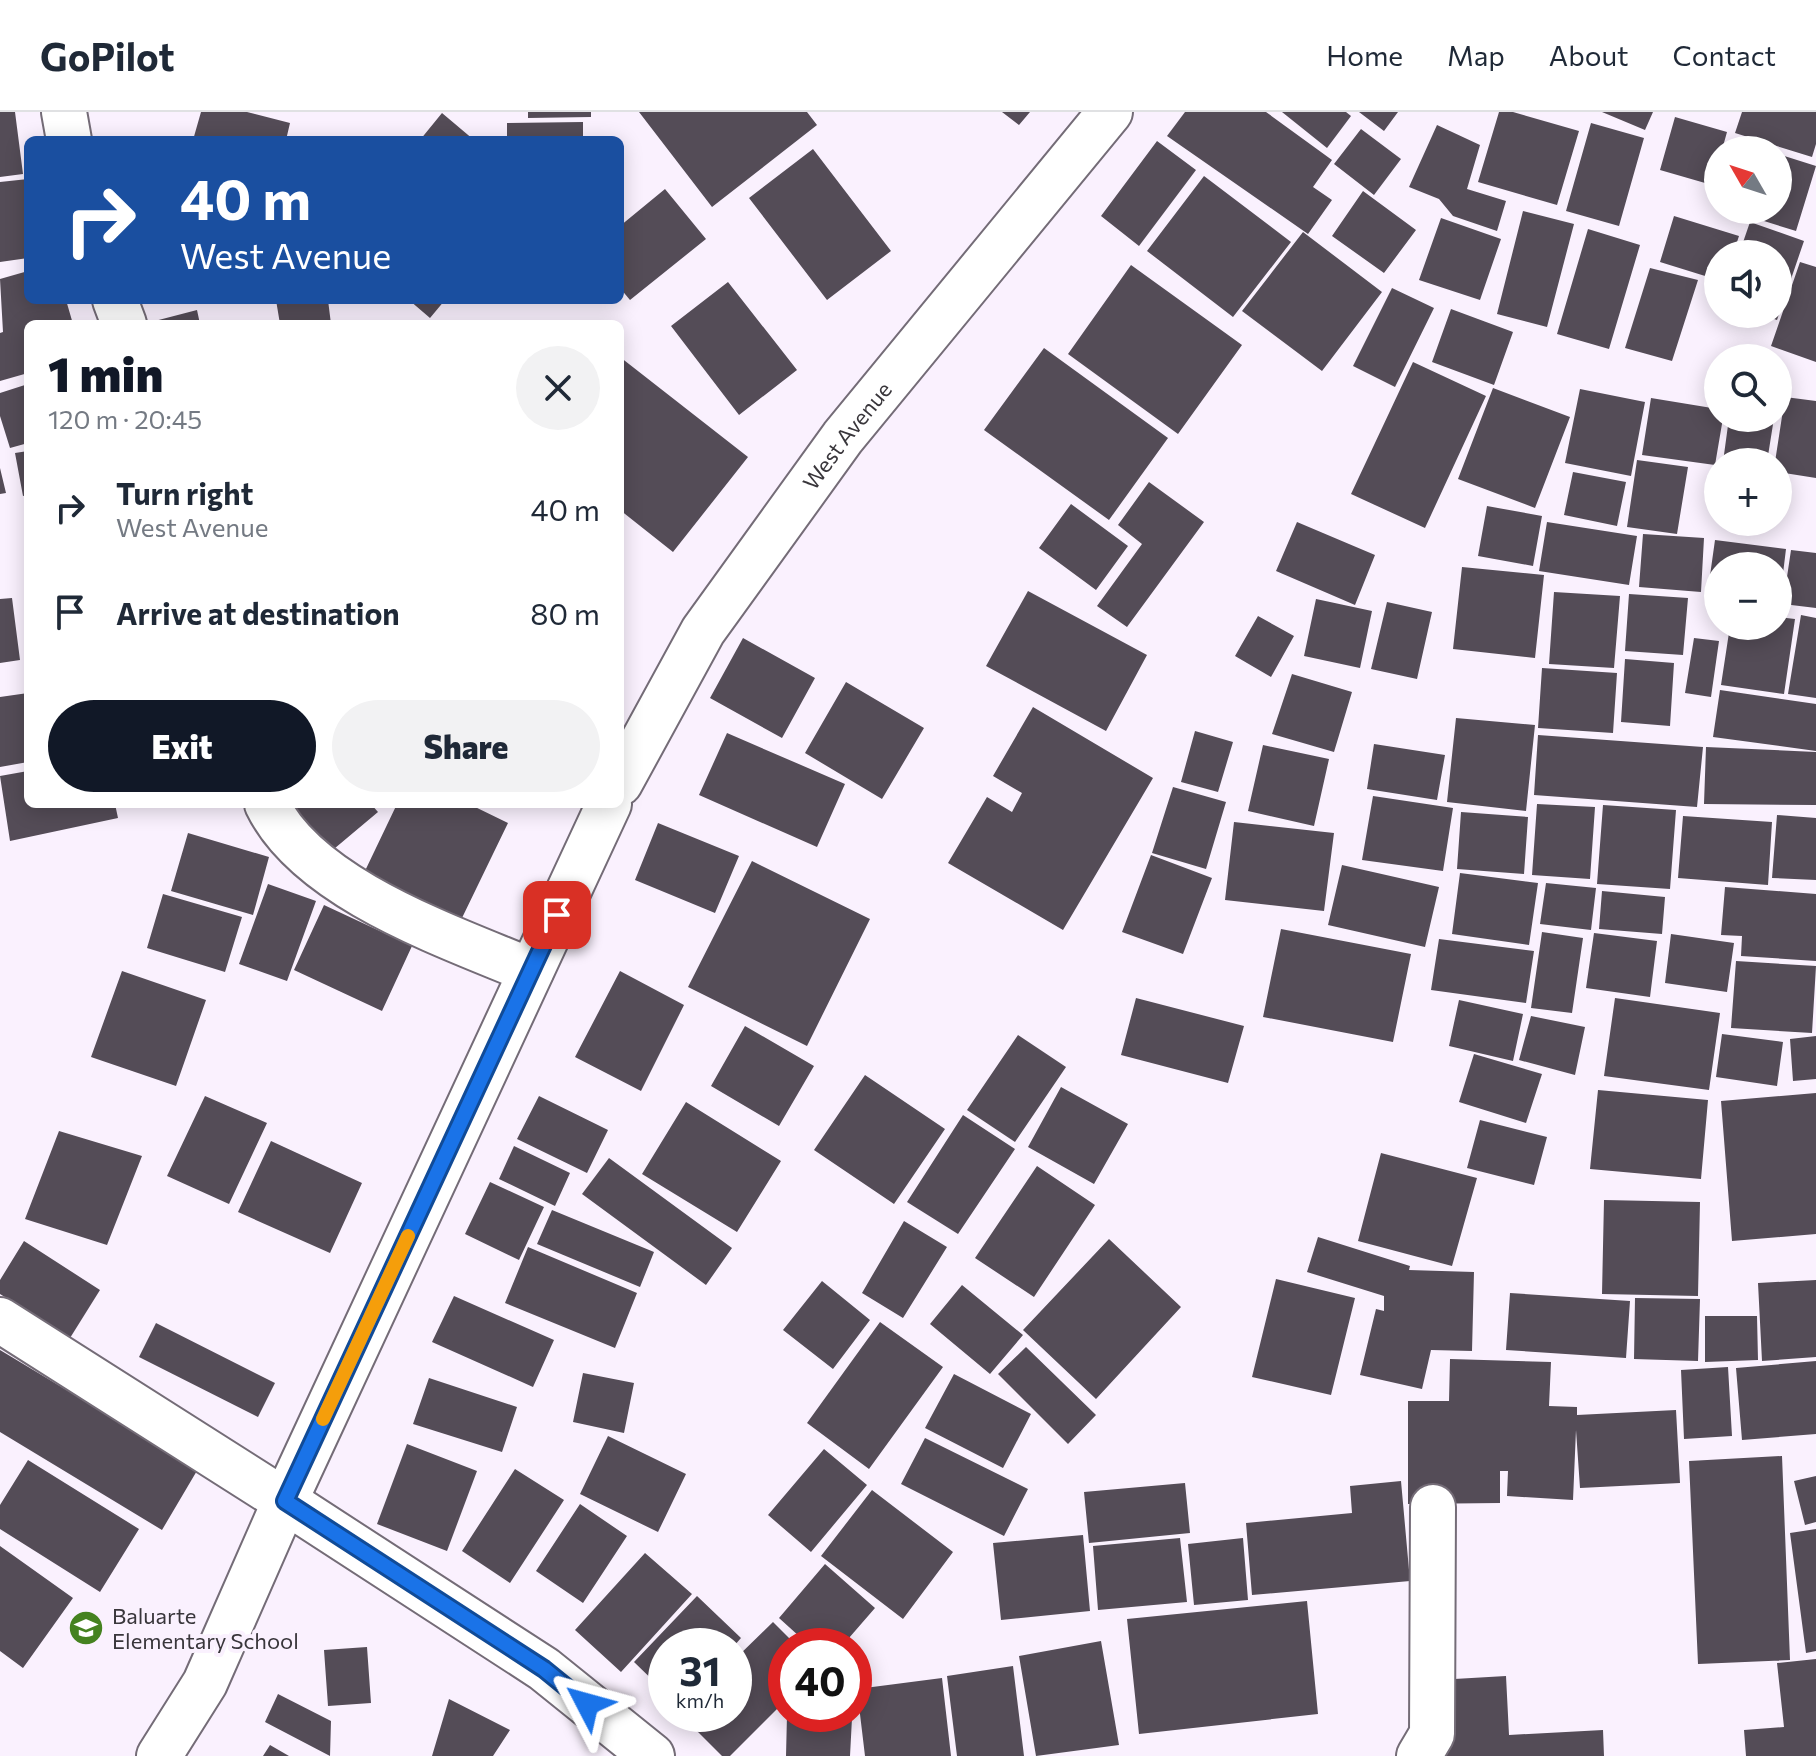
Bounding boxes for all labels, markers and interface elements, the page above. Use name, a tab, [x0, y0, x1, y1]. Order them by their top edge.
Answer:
text: GoPilot	[40, 32, 175, 79]
text: Home	[1326, 38, 1403, 72]
text: Map	[1447, 38, 1505, 72]
text: About	[1549, 38, 1629, 72]
text: Contact	[1673, 38, 1776, 72]
north arrow	[1704, 136, 1792, 224]
map controls	[1704, 136, 1792, 640]
text: 40 m	[180, 163, 311, 232]
icon: right	[48, 168, 152, 272]
text: West Avenue	[180, 232, 391, 276]
button: sound	[1704, 240, 1792, 328]
text: 1 min	[48, 343, 163, 402]
button: search	[1704, 344, 1792, 432]
button: close	[516, 346, 600, 430]
street label: West Avenue	[796, 376, 897, 494]
text: 120 m · 20:45	[48, 403, 202, 434]
button: +	[1704, 448, 1792, 536]
text: Turn right	[116, 474, 253, 511]
icon: right	[48, 486, 92, 530]
text: 40 m	[531, 490, 600, 527]
text: West Avenue	[116, 511, 269, 542]
button: −	[1704, 552, 1792, 640]
icon: arrive	[48, 590, 92, 634]
text: Arrive at destination	[116, 594, 400, 631]
text: 80 m	[530, 594, 600, 631]
button: Exit	[48, 700, 316, 792]
button: Share	[332, 700, 600, 792]
pin	[523, 881, 591, 949]
icon: arrive	[535, 893, 579, 937]
place label: Baluarte Elementary School	[112, 1602, 299, 1654]
school or university icon: Baluarte Elementary School	[67, 1609, 105, 1647]
speed limit sign: 40	[768, 1628, 872, 1732]
text: 31	[679, 1645, 721, 1694]
position arrow	[545, 1662, 629, 1746]
text: km/h	[676, 1688, 724, 1712]

